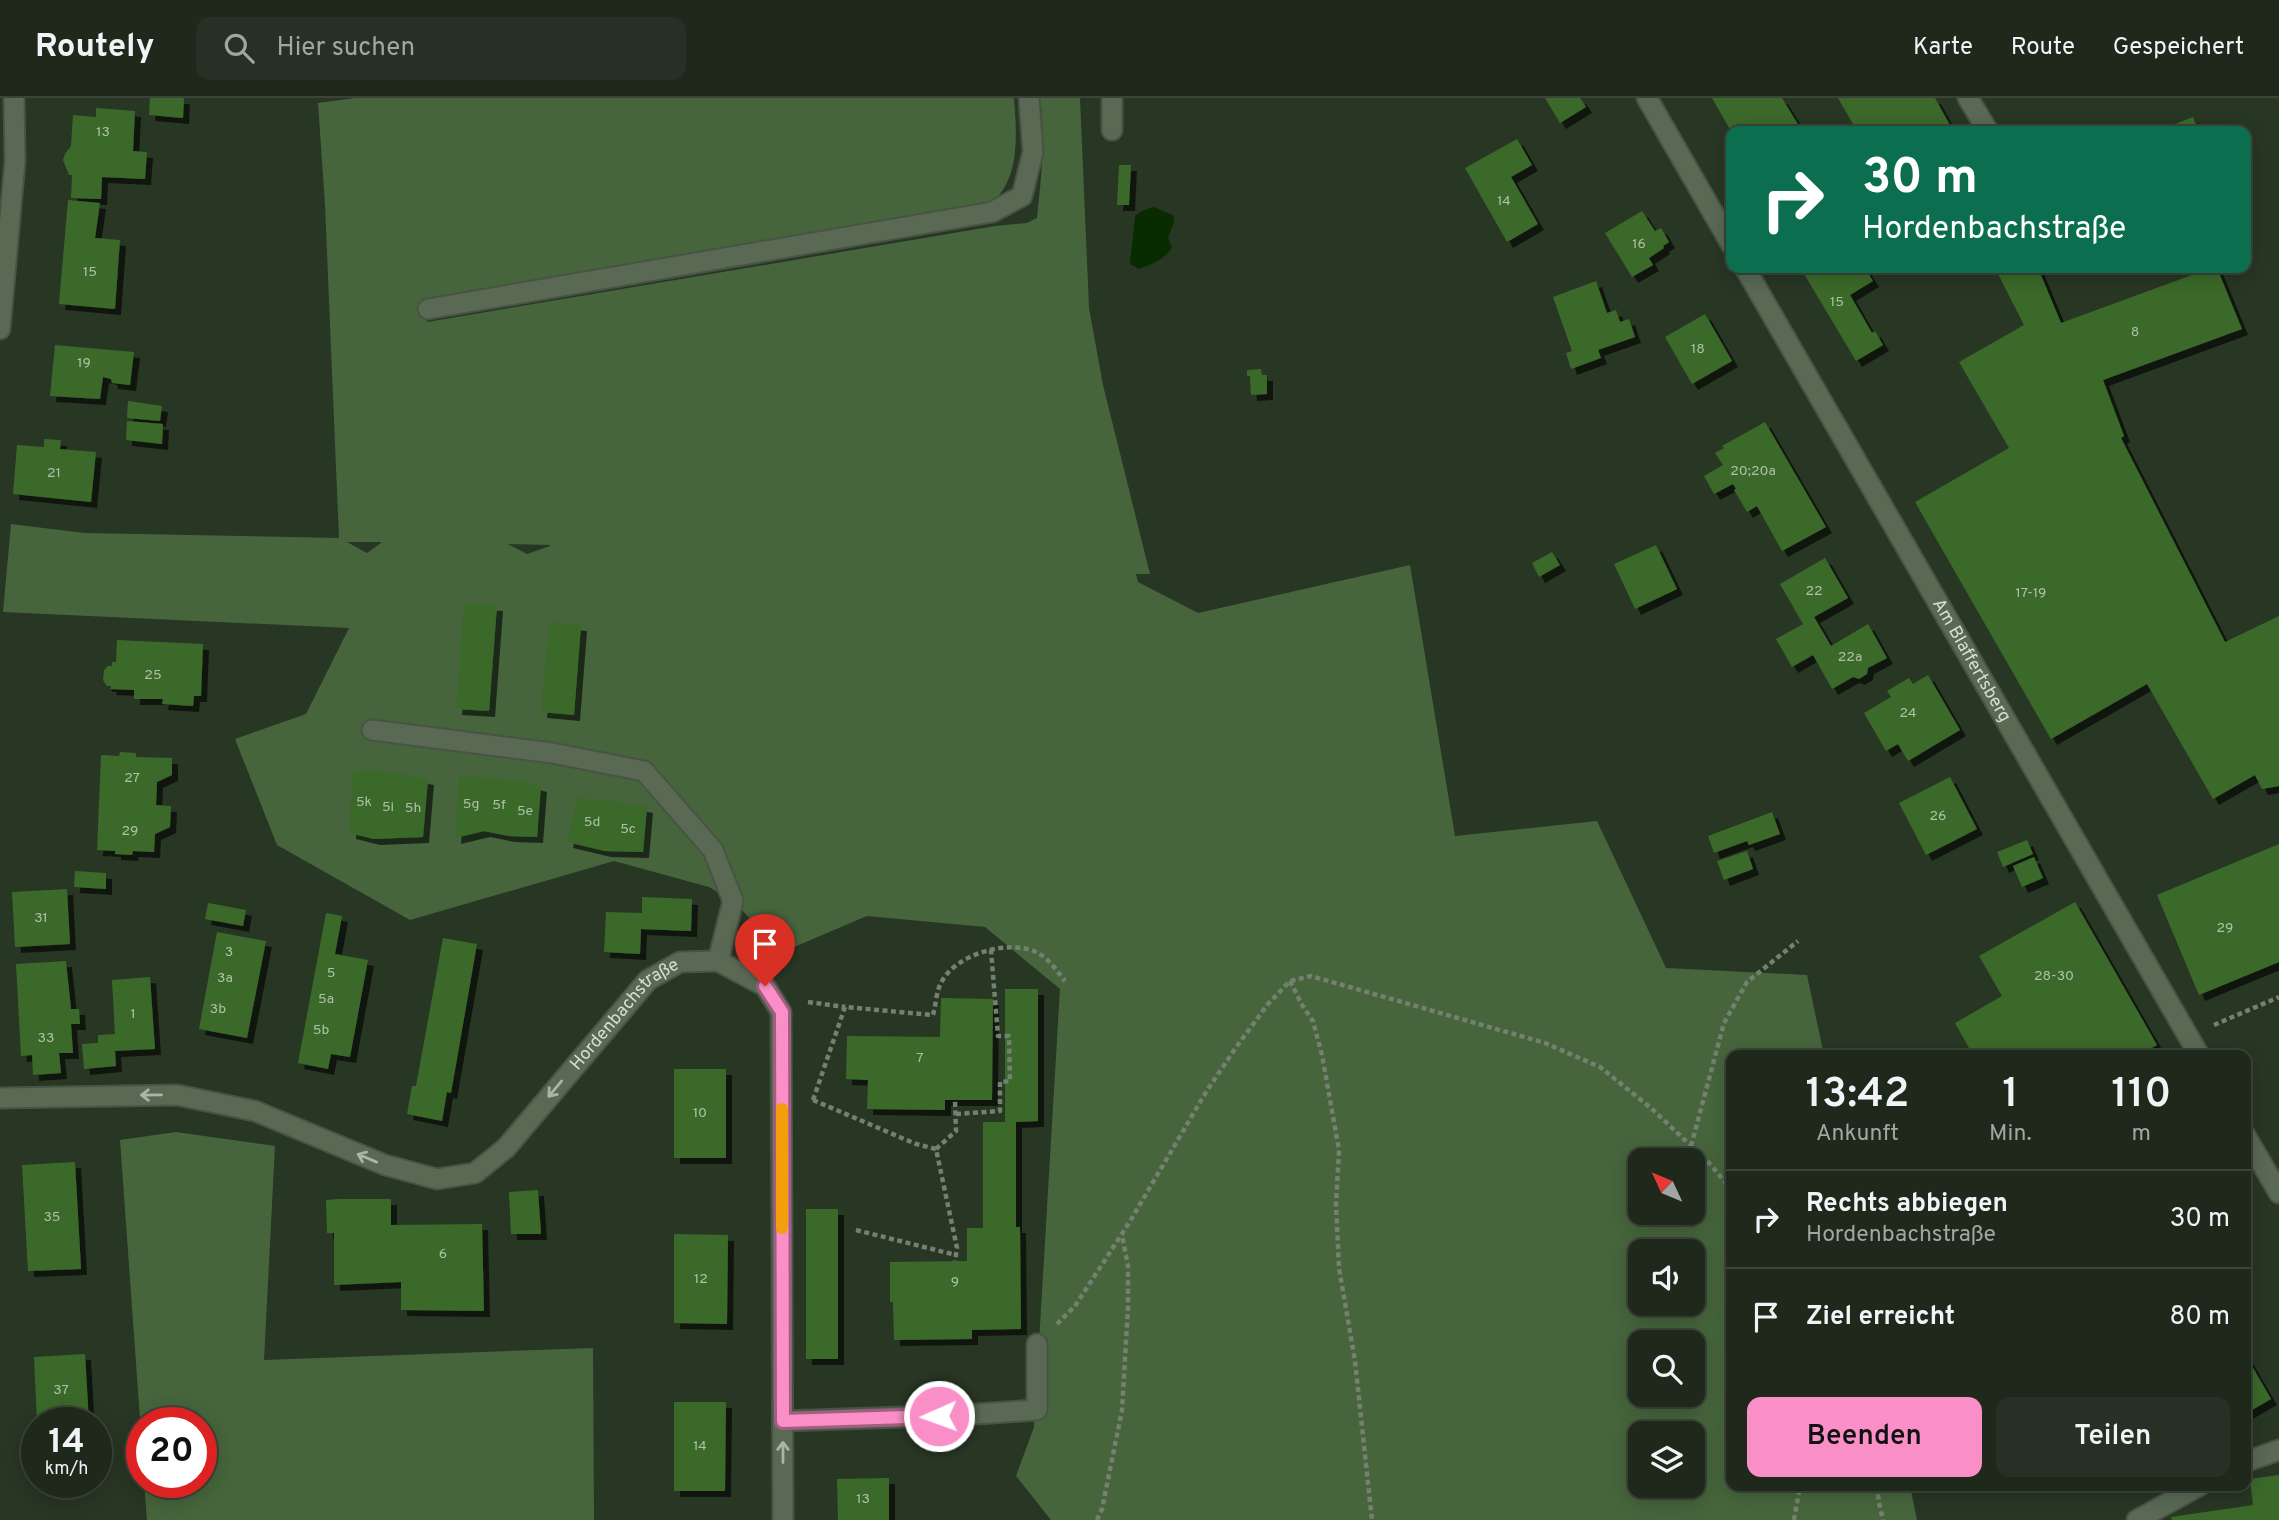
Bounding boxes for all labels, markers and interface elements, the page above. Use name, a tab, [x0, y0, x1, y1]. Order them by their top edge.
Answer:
search box	[196, 17, 686, 80]
text: Routely	[35, 27, 154, 69]
icon: search	[220, 29, 258, 67]
text: Hier suchen	[276, 32, 415, 65]
text: Karte	[1913, 33, 1973, 63]
text: Route	[2011, 33, 2075, 63]
text: Gespeichert	[2113, 33, 2244, 63]
house number: 13	[96, 124, 110, 141]
text: 30 m	[1862, 149, 1978, 211]
icon: right	[1747, 154, 1838, 245]
house number: 14	[1497, 193, 1511, 210]
text: Hordenbachstraße	[1862, 210, 2126, 250]
house number: 16	[1632, 236, 1646, 253]
house number: 15	[83, 264, 97, 281]
house number: 15	[1830, 294, 1844, 311]
house number: 8	[2131, 324, 2139, 341]
house number: 18	[1691, 341, 1705, 358]
house number: 19	[77, 355, 91, 372]
house number: 20;20a	[1730, 463, 1776, 480]
house number: 21	[47, 465, 61, 482]
house number: 22	[1805, 583, 1823, 600]
house number: 17-19	[2016, 585, 2046, 602]
street label: Am Blaffertsberg	[1927, 594, 2016, 726]
house number: 22a	[1838, 649, 1862, 666]
house number: 25	[144, 667, 162, 684]
house number: 24	[1899, 705, 1917, 722]
house number: 27	[124, 770, 140, 787]
house number: 5k	[356, 794, 372, 811]
house number: 5g	[463, 796, 479, 813]
house number: 5f	[492, 797, 506, 814]
house number: 5i	[382, 799, 394, 816]
house number: 5h	[405, 800, 421, 817]
house number: 5e	[517, 803, 533, 820]
house number: 26	[1930, 808, 1946, 825]
house number: 5d	[584, 814, 600, 831]
house number: 5c	[620, 821, 636, 838]
house number: 29	[122, 823, 138, 840]
house number: 31	[34, 910, 48, 927]
pin	[735, 914, 795, 986]
house number: 29	[2217, 920, 2233, 937]
icon: arrive	[746, 925, 784, 963]
house number: 3	[225, 944, 233, 961]
street label: Hordenbachstraße	[565, 953, 683, 1075]
house number: 5	[327, 965, 335, 982]
house number: 28-30	[2034, 968, 2074, 985]
house number: 3a	[217, 970, 233, 987]
house number: 5a	[318, 991, 334, 1008]
house number: 3b	[210, 1001, 226, 1018]
house number: 1	[130, 1006, 136, 1023]
house number: 5b	[313, 1022, 329, 1039]
house number: 33	[38, 1030, 54, 1047]
house number: 7	[916, 1050, 924, 1067]
text: 13:42	[1806, 1069, 1910, 1122]
text: 1	[2002, 1069, 2019, 1122]
text: 110	[2111, 1069, 2171, 1122]
one-way arrow	[547, 1080, 563, 1098]
one-way arrow	[140, 1089, 163, 1102]
house number: 10	[693, 1105, 707, 1122]
text: Ankunft	[1816, 1120, 1899, 1149]
text: Min.	[1989, 1120, 2032, 1149]
text: m	[2132, 1120, 2151, 1149]
north arrow	[1628, 1148, 1704, 1225]
map controls	[1628, 1148, 1705, 1498]
one-way arrow	[357, 1151, 379, 1164]
text: Rechts abbiegen	[1806, 1188, 2008, 1221]
icon: right	[1747, 1200, 1785, 1238]
text: 30 m	[2170, 1203, 2230, 1236]
house number: 35	[43, 1209, 61, 1226]
text: Hordenbachstraße	[1806, 1221, 1996, 1250]
button: sound	[1628, 1239, 1705, 1316]
house number: 6	[439, 1246, 447, 1263]
house number: 12	[694, 1271, 708, 1288]
house number: 9	[951, 1274, 959, 1291]
icon: arrive	[1747, 1298, 1785, 1336]
text: Ziel erreicht	[1806, 1301, 1955, 1334]
text: 80 m	[2170, 1301, 2230, 1334]
button: search	[1628, 1330, 1705, 1407]
position arrow	[902, 1379, 976, 1453]
house number: 37	[53, 1382, 69, 1399]
button: Beenden	[1747, 1397, 1982, 1477]
button: Teilen	[1996, 1397, 2230, 1477]
speed limit sign: 20	[126, 1407, 217, 1498]
text: 14	[48, 1421, 85, 1465]
button: layers	[1628, 1421, 1705, 1498]
house number: 14	[693, 1438, 707, 1455]
one-way arrow	[776, 1441, 790, 1464]
text: km/h	[45, 1458, 88, 1481]
house number: 13	[856, 1491, 870, 1508]

